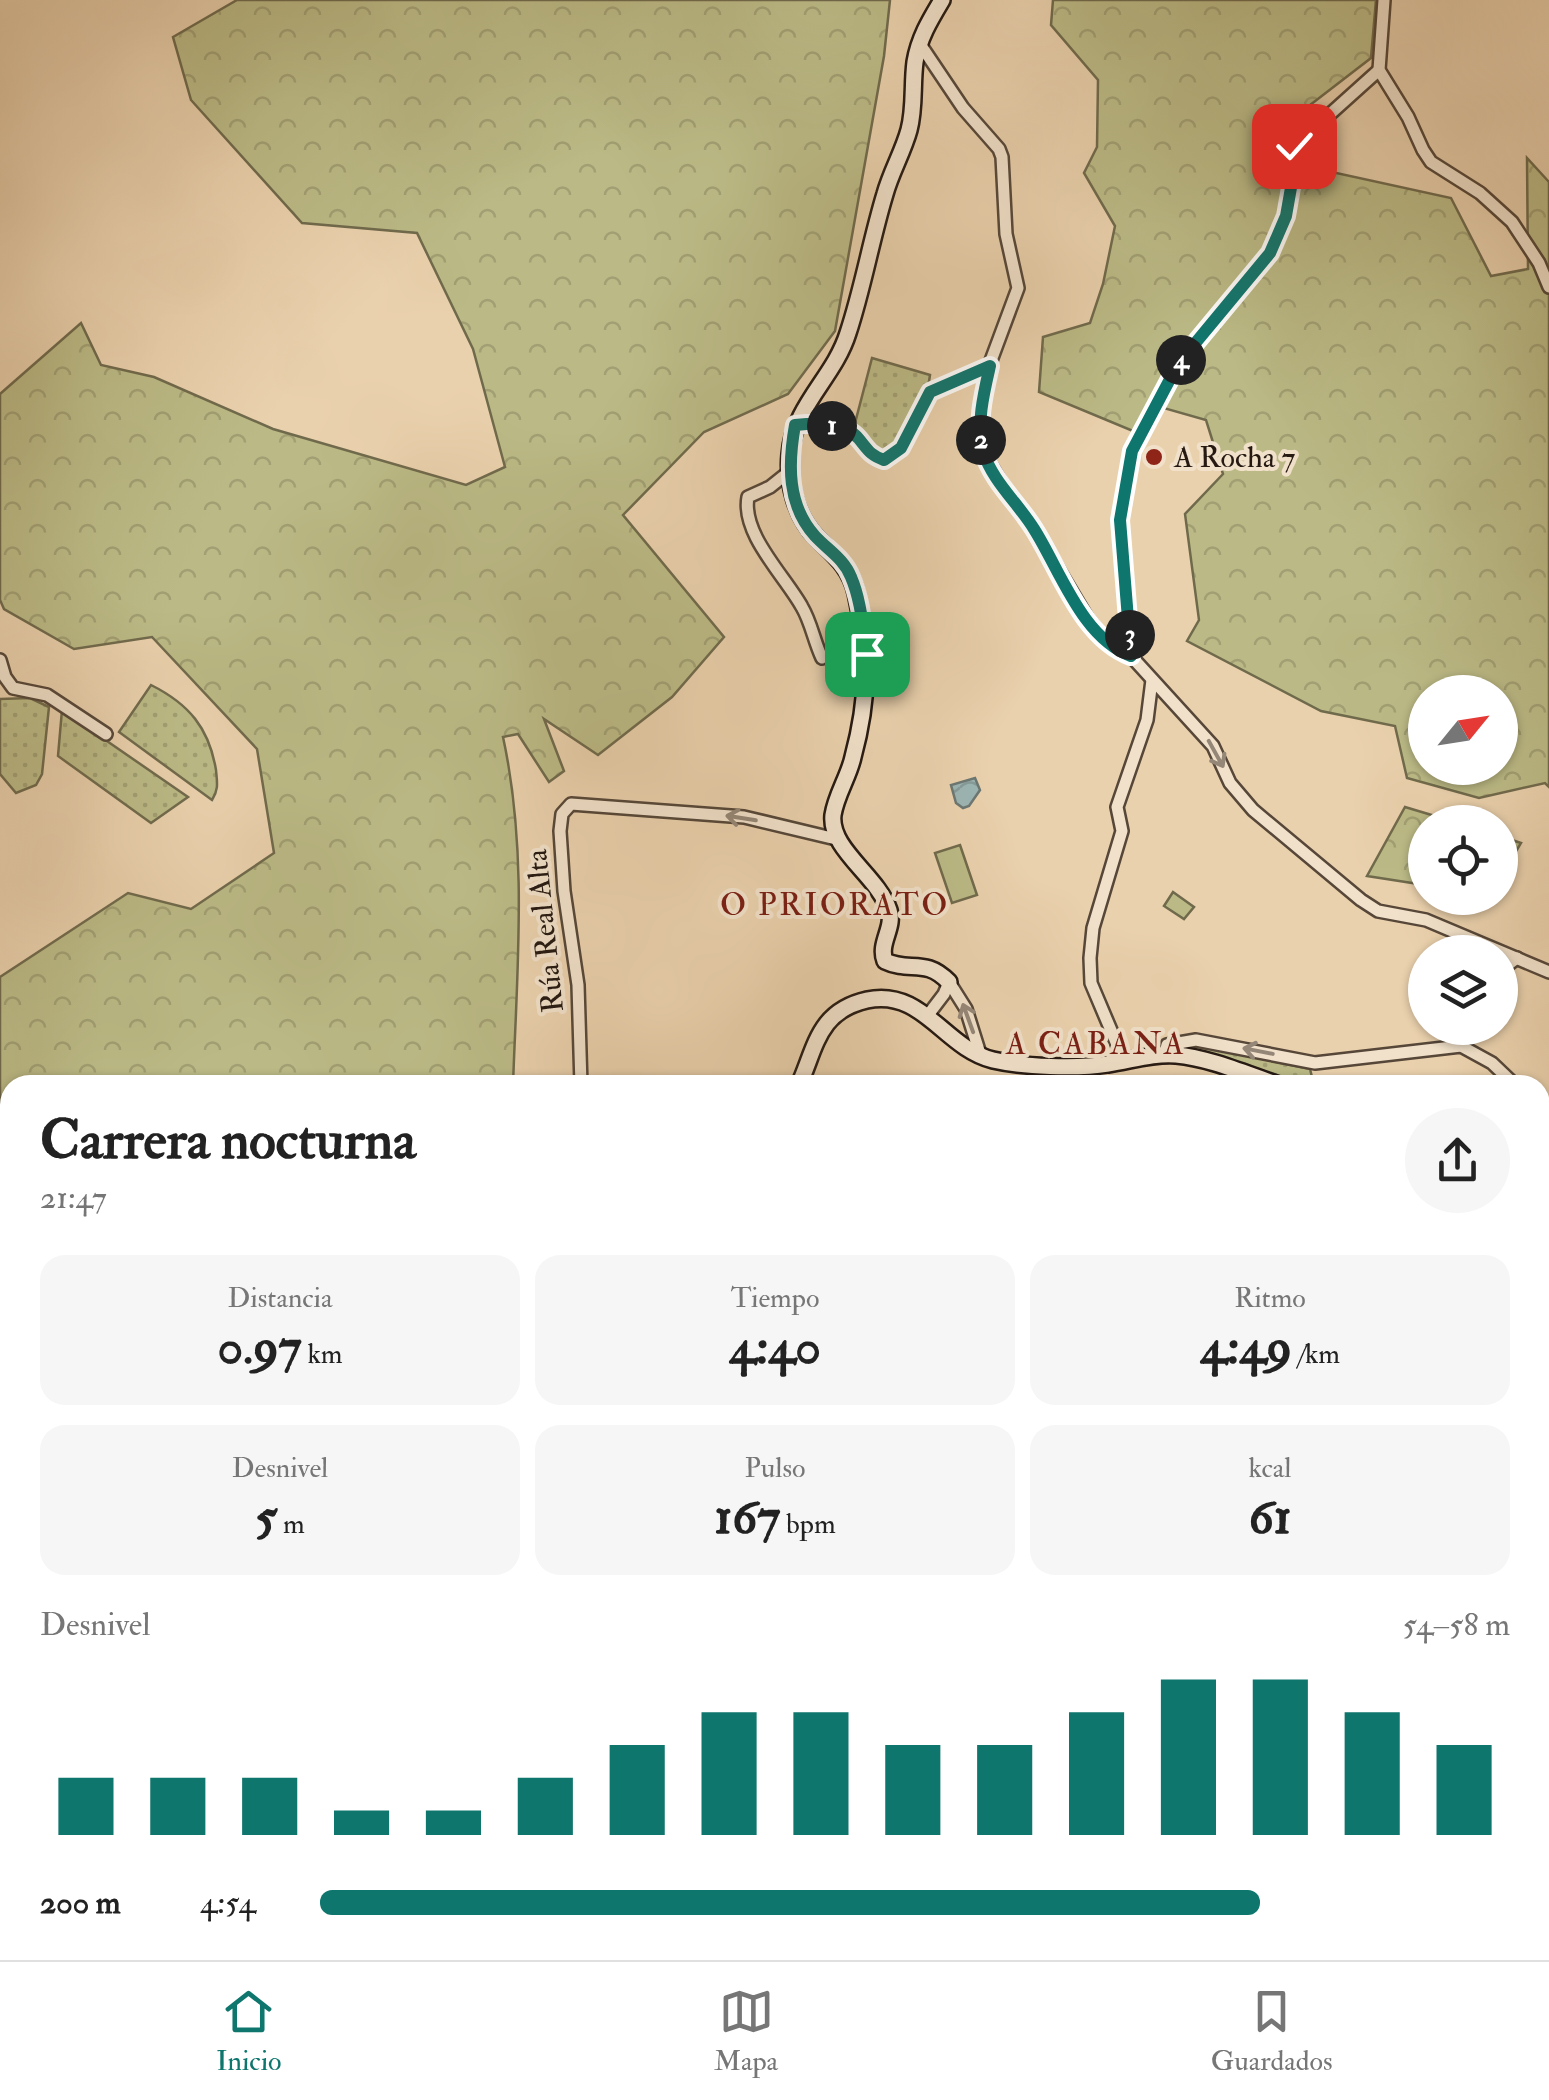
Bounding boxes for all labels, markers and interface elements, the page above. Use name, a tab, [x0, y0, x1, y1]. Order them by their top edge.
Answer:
pin	[1252, 104, 1337, 189]
icon: check	[1267, 119, 1322, 174]
pin: 4	[1156, 335, 1206, 385]
text: 4	[1173, 342, 1189, 377]
pin: 1	[807, 401, 857, 451]
text: 1	[827, 408, 837, 443]
pin: 2	[956, 415, 1006, 465]
text: 2	[974, 422, 988, 457]
place label: A Rocha 7	[1173, 439, 1295, 476]
marker: A Rocha 7	[1143, 446, 1165, 468]
pin: 3	[1105, 610, 1155, 660]
pin	[825, 612, 910, 697]
text: 3	[1125, 617, 1135, 652]
icon: arrive	[840, 627, 895, 682]
north arrow	[1408, 675, 1518, 785]
map controls	[1408, 675, 1518, 1045]
one-way arrow	[1206, 738, 1226, 768]
button: locate	[1408, 805, 1518, 915]
one-way arrow	[725, 808, 758, 826]
street label: Rúa Real Alta	[518, 847, 572, 1015]
district label: O PRIORATO	[720, 885, 950, 925]
button: layers	[1408, 935, 1518, 1045]
one-way arrow	[958, 1003, 976, 1034]
district label: A CABANA	[1005, 1024, 1186, 1064]
one-way arrow	[1243, 1041, 1275, 1060]
text: Carrera nocturna	[40, 1106, 416, 1175]
button: share	[1405, 1108, 1510, 1213]
text: 21:47	[40, 1178, 107, 1218]
text: Distancia	[227, 1281, 333, 1316]
text: Tiempo	[731, 1281, 819, 1316]
text: Ritmo	[1234, 1281, 1306, 1316]
text: 0.97	[218, 1316, 301, 1379]
text: 4:40	[729, 1316, 821, 1379]
text: 4:49	[1200, 1316, 1292, 1379]
text: km	[301, 1337, 342, 1372]
text: /km	[1292, 1337, 1340, 1372]
text: Desnivel	[232, 1451, 328, 1486]
text: Pulso	[744, 1451, 806, 1486]
text: kcal	[1249, 1451, 1291, 1486]
text: 5	[255, 1486, 277, 1549]
text: 167	[714, 1486, 780, 1549]
text: 61	[1249, 1486, 1291, 1549]
text: m	[277, 1507, 305, 1542]
text: bpm	[780, 1507, 836, 1542]
text: Desnivel	[40, 1605, 150, 1645]
text: 54–58 m	[1403, 1605, 1510, 1645]
text: 200 m	[40, 1883, 121, 1923]
text: 4:54	[200, 1883, 256, 1923]
tab: Inicio	[216, 1984, 281, 2079]
tab: Mapa	[714, 1984, 778, 2079]
tab: Guardados	[1211, 1984, 1333, 2079]

